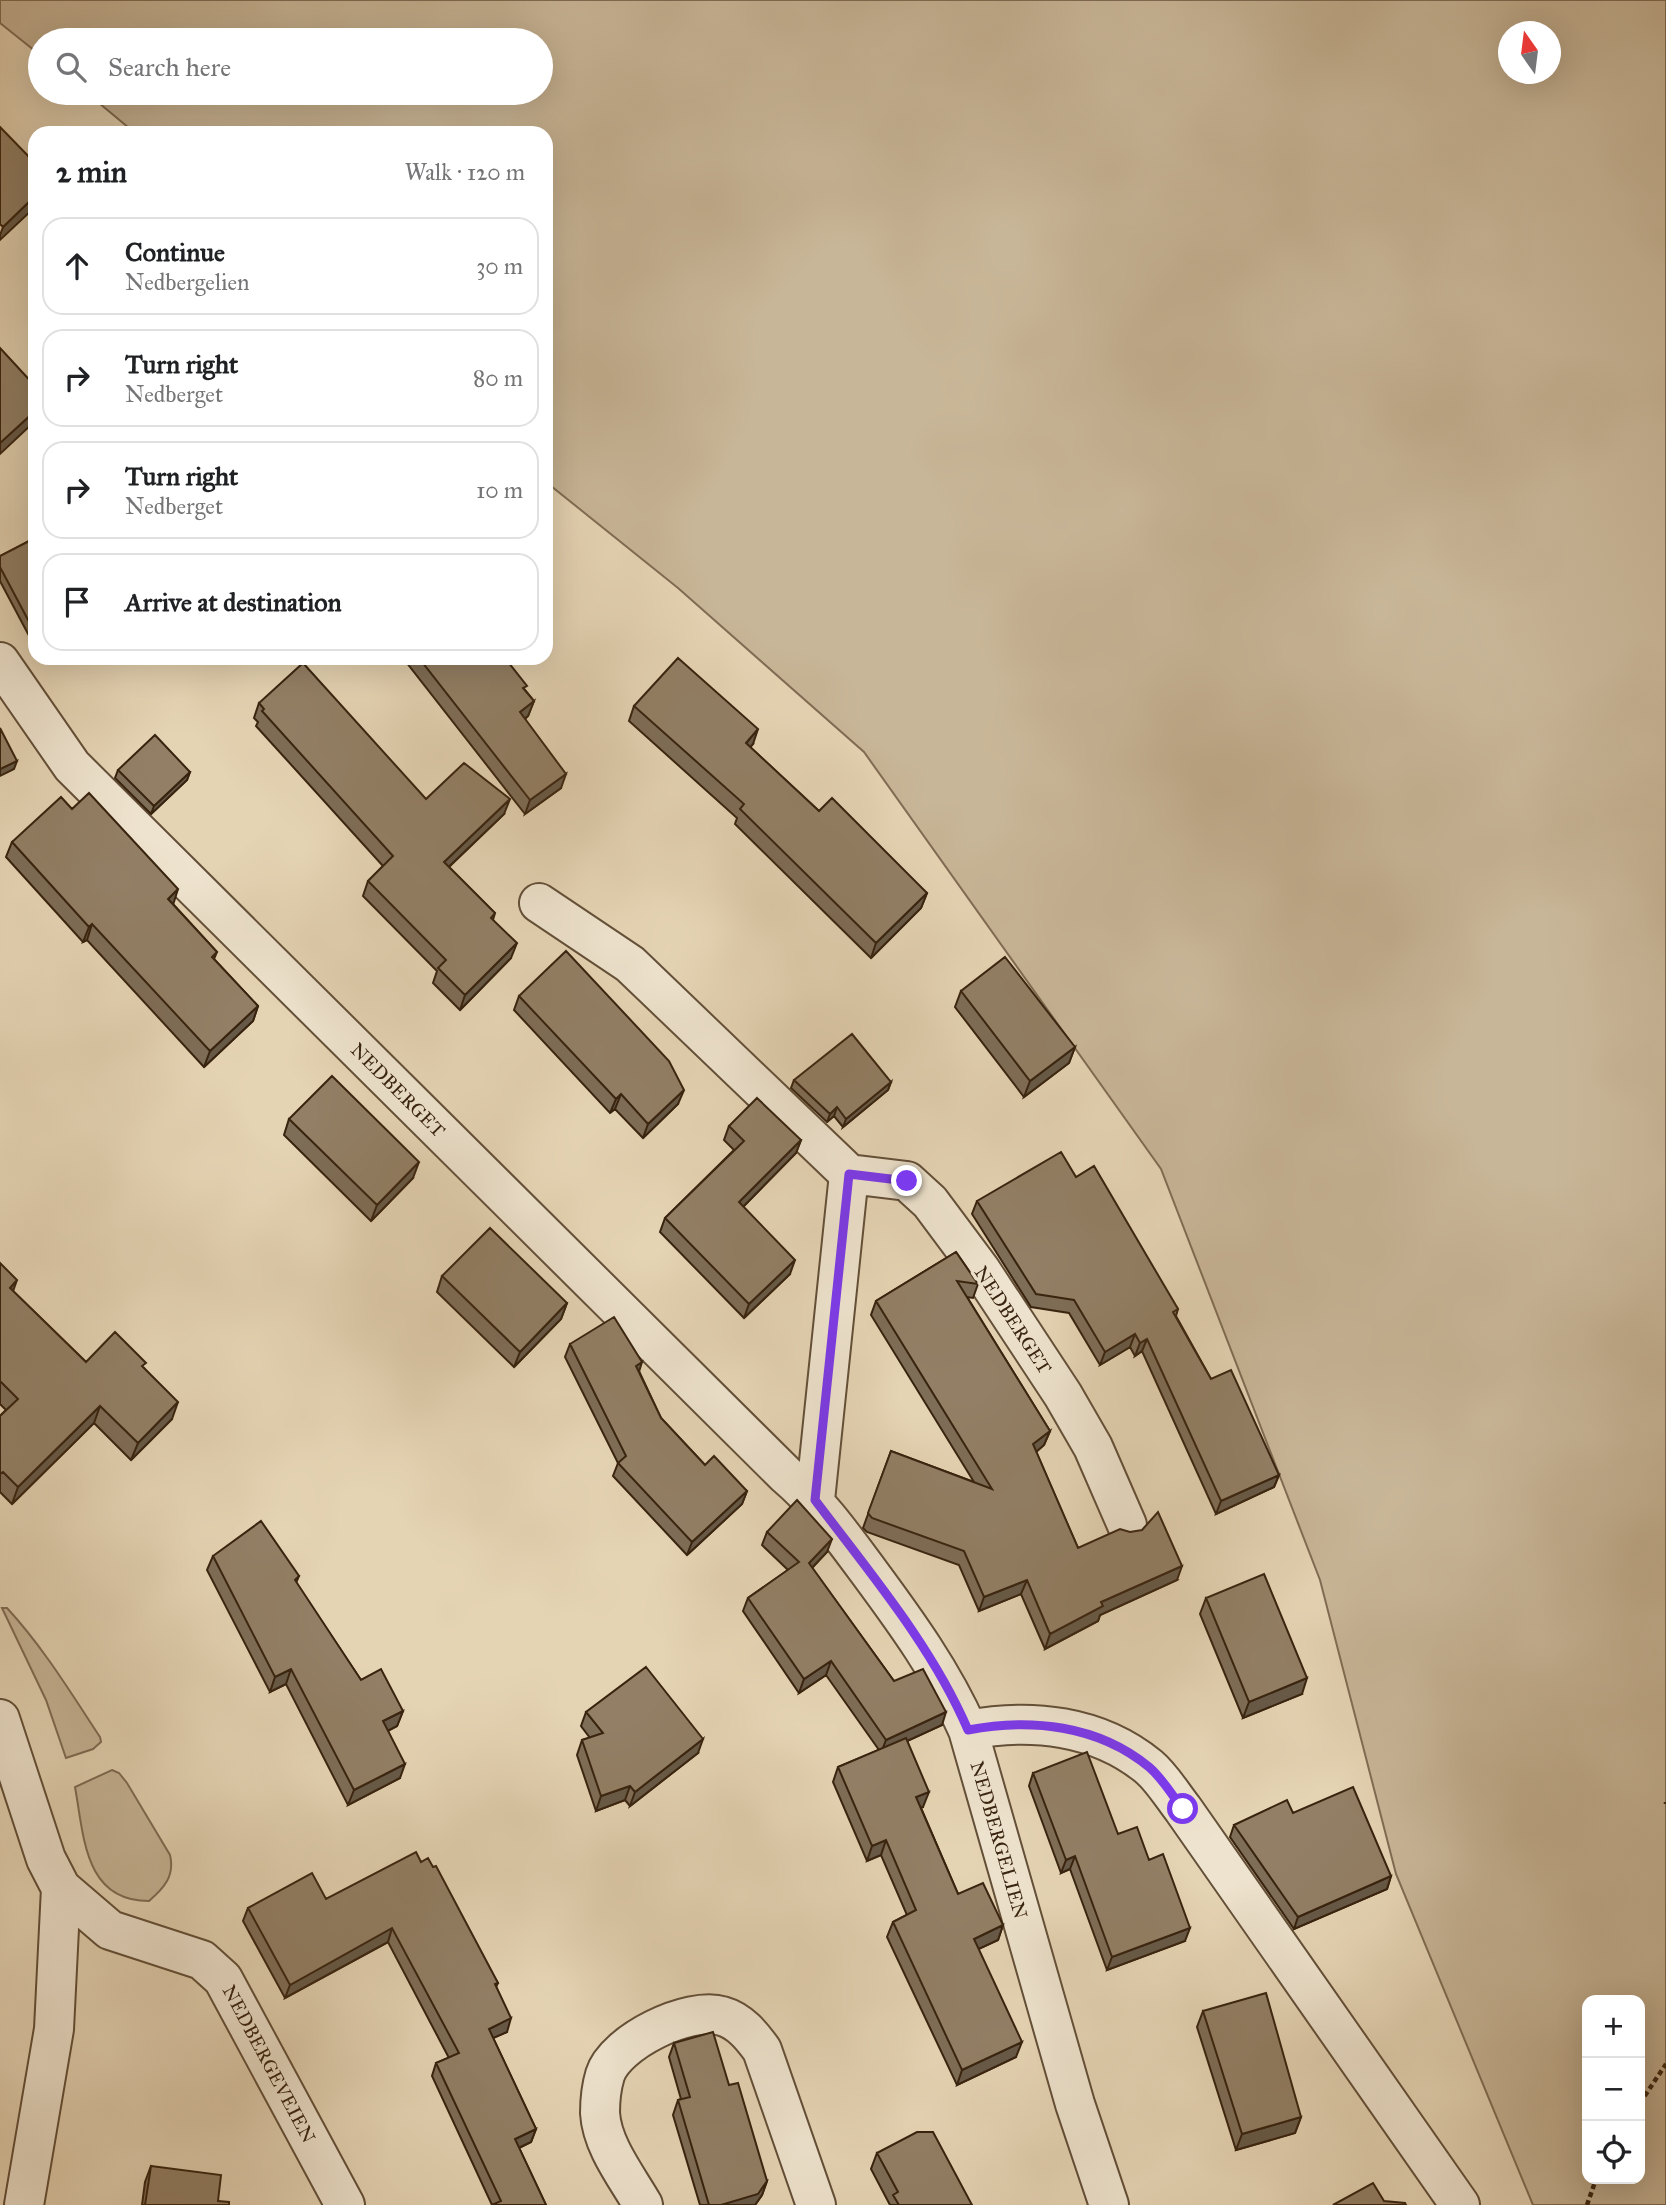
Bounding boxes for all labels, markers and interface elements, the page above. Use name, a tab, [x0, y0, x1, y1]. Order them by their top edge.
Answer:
north arrow	[1498, 21, 1561, 84]
search box	[28, 28, 553, 105]
icon: search	[52, 48, 90, 86]
text: Search here	[108, 51, 231, 83]
text: 2 min	[56, 154, 127, 190]
text: Walk · 120 m	[405, 158, 525, 186]
text: Continue	[125, 236, 225, 268]
icon: ahead	[58, 247, 96, 285]
text: 30 m	[476, 252, 523, 280]
text: Nedbergelien	[125, 268, 249, 296]
text: Turn right	[125, 348, 238, 380]
icon: right	[58, 359, 96, 397]
text: 80 m	[473, 364, 523, 392]
text: Nedberget	[125, 380, 223, 408]
text: Turn right	[125, 460, 238, 492]
icon: right	[58, 471, 96, 509]
text: 10 m	[476, 476, 523, 504]
text: Nedberget	[125, 492, 223, 520]
icon: arrive	[58, 583, 96, 621]
text: Arrive at destination	[125, 586, 342, 618]
street label: NEDBERGET	[346, 1038, 450, 1142]
route end	[891, 1165, 922, 1196]
street label: NEDBERGET	[970, 1262, 1056, 1378]
street label: NEDBERGELIEN	[965, 1759, 1033, 1921]
route start	[1167, 1793, 1198, 1824]
street label: NEDBERGEVEIEN	[218, 1981, 320, 2147]
map controls	[1582, 1995, 1645, 2184]
button: +	[1582, 1995, 1645, 2058]
button: −	[1582, 2058, 1645, 2121]
button: locate	[1582, 2121, 1645, 2184]

